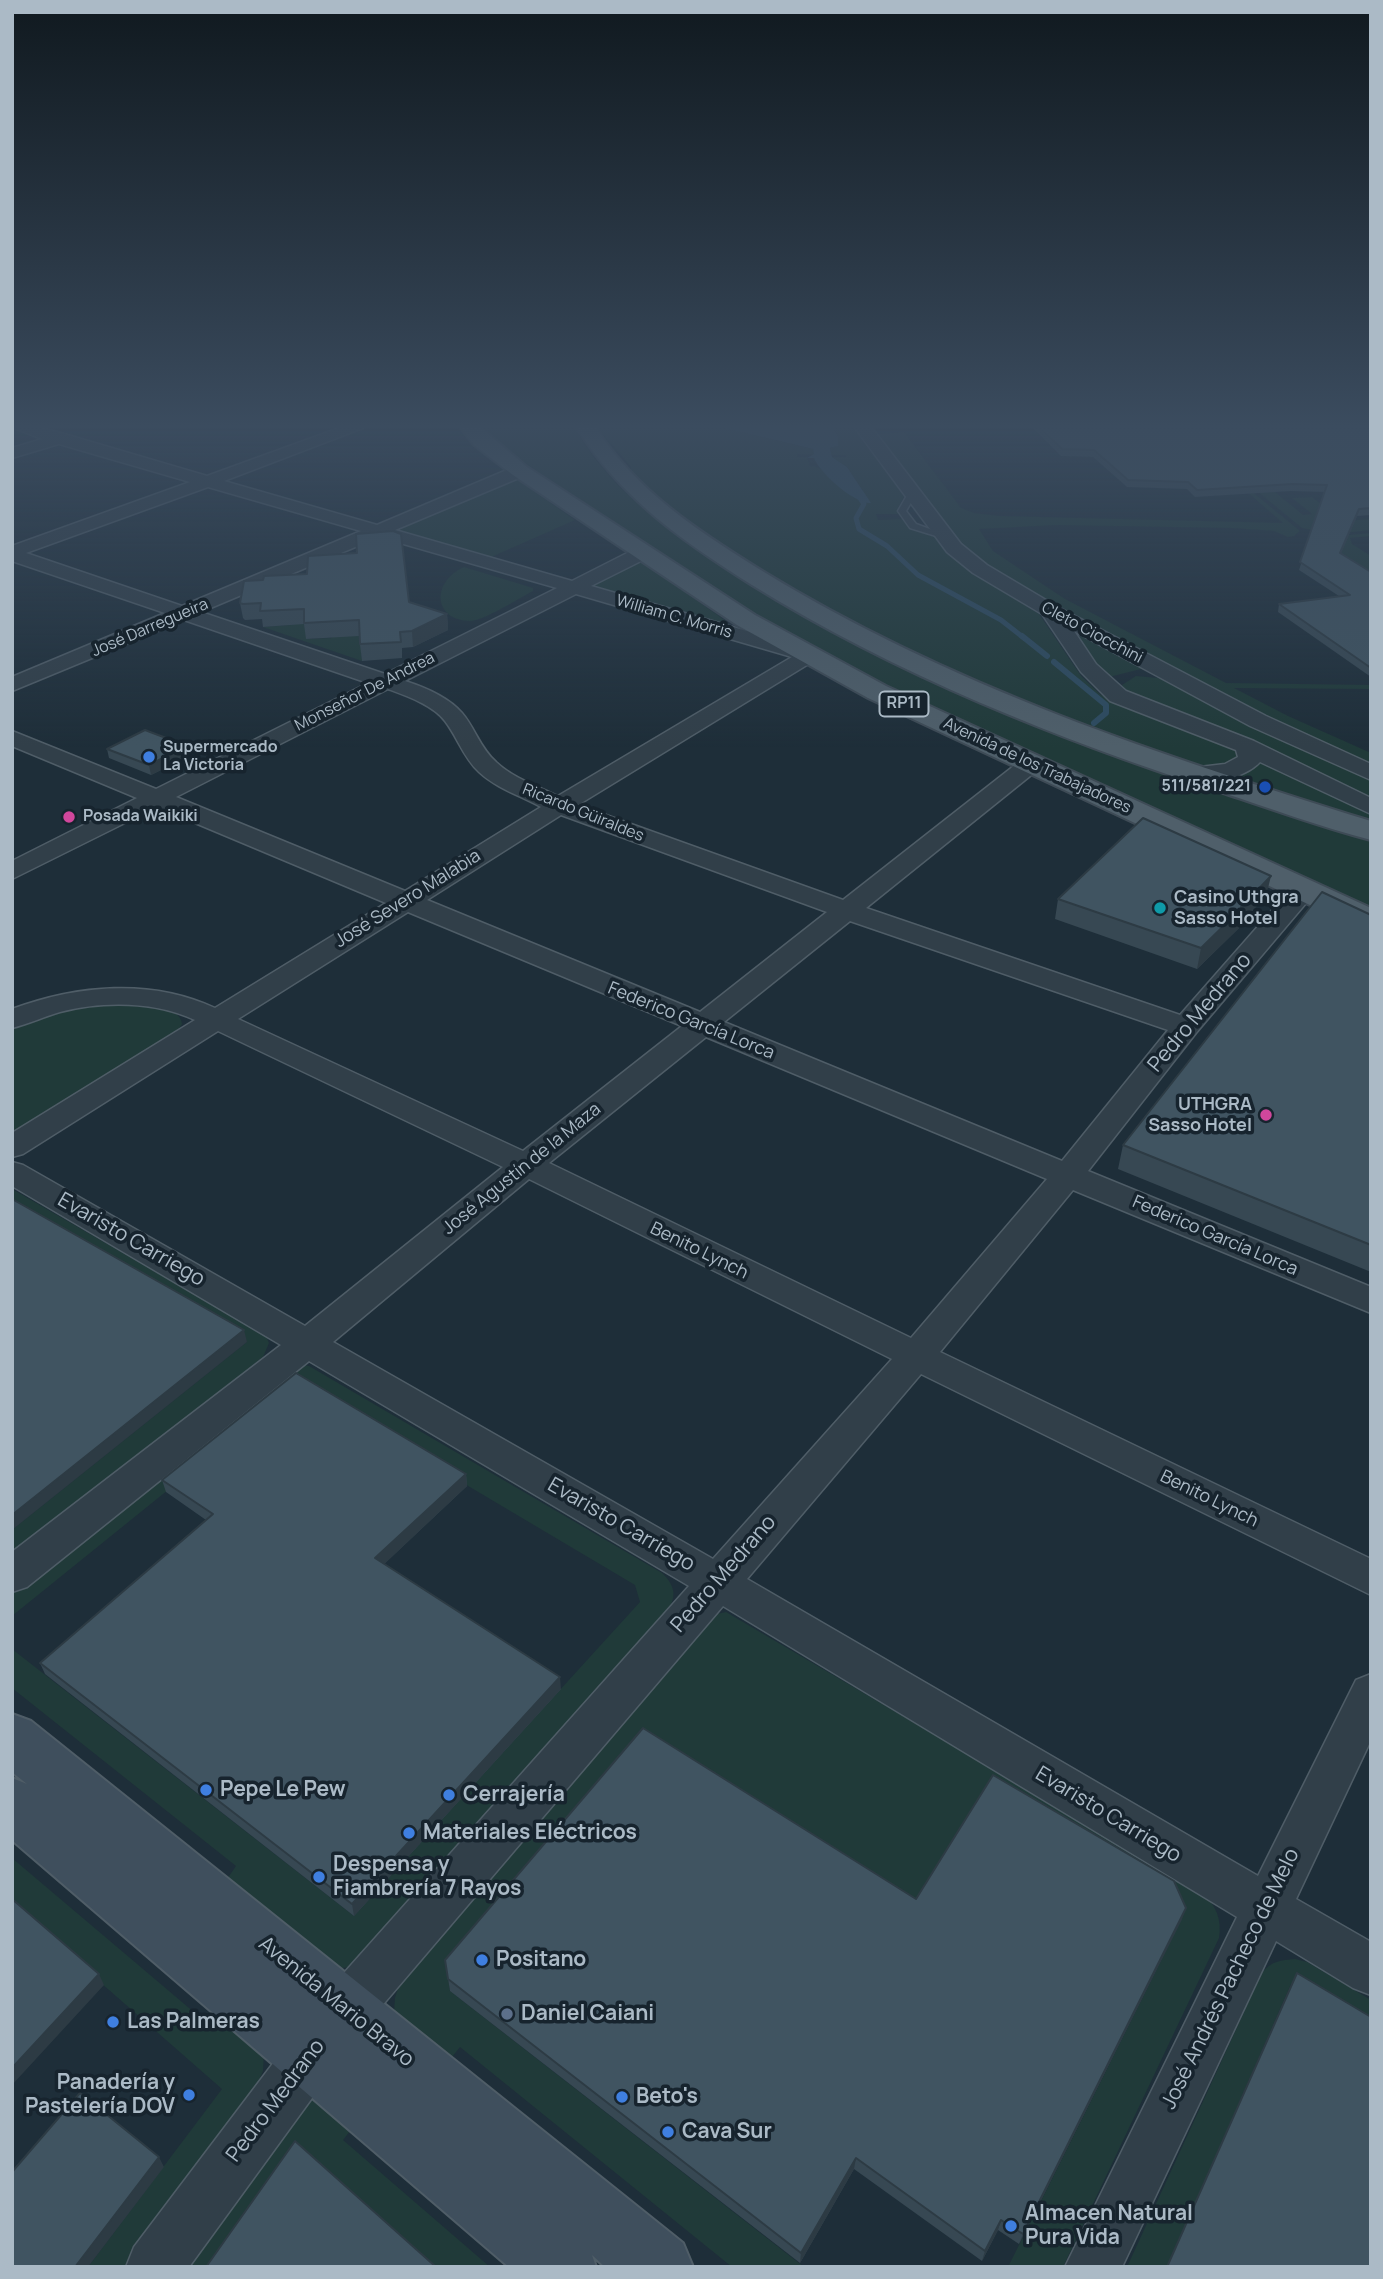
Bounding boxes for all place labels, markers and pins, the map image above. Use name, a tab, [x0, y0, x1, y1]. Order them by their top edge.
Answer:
place label: Supermercado La Victoria	[163, 738, 278, 776]
marker: Supermercado La Victoria	[141, 749, 157, 765]
place label: 511/581/221	[1162, 777, 1251, 797]
marker: 511/581/221	[1257, 779, 1273, 795]
place label: Posada Waikiki	[83, 807, 198, 827]
marker: Posada Waikiki	[61, 809, 77, 825]
place label: Casino Uthgra Sasso Hotel	[1174, 887, 1299, 930]
marker: Casino Uthgra Sasso Hotel	[1152, 900, 1168, 916]
place label: UTHGRA Sasso Hotel	[1148, 1094, 1252, 1136]
marker: UTHGRA Sasso Hotel	[1258, 1107, 1274, 1123]
place label: Pepe Le Pew	[220, 1777, 346, 1803]
marker: Pepe Le Pew	[198, 1782, 214, 1798]
place label: Cerrajería	[463, 1782, 565, 1808]
marker: Cerrajería	[441, 1787, 457, 1803]
place label: Materiales Eléctricos	[423, 1820, 637, 1846]
marker: Materiales Eléctricos	[401, 1825, 417, 1841]
place label: Despensa y Fiambrería 7 Rayos	[333, 1852, 521, 1902]
marker: Despensa y Fiambrería 7 Rayos	[311, 1869, 327, 1885]
place label: Positano	[496, 1947, 586, 1973]
marker: Positano	[474, 1952, 490, 1968]
place label: Daniel Caiani	[521, 2001, 654, 2027]
marker: Daniel Caiani	[499, 2006, 515, 2022]
place label: Las Palmeras	[127, 2009, 260, 2035]
marker: Las Palmeras	[105, 2014, 121, 2030]
place label: Panadería y Pastelería DOV	[25, 2070, 175, 2120]
place label: Beto's	[636, 2084, 698, 2110]
marker: Panadería y Pastelería DOV	[181, 2087, 197, 2103]
marker: Beto's	[614, 2089, 630, 2105]
place label: Cava Sur	[682, 2119, 772, 2145]
marker: Cava Sur	[660, 2124, 676, 2140]
place label: Almacen Natural Pura Vida	[1025, 2201, 1193, 2251]
marker: Almacen Natural Pura Vida	[1003, 2218, 1019, 2234]

